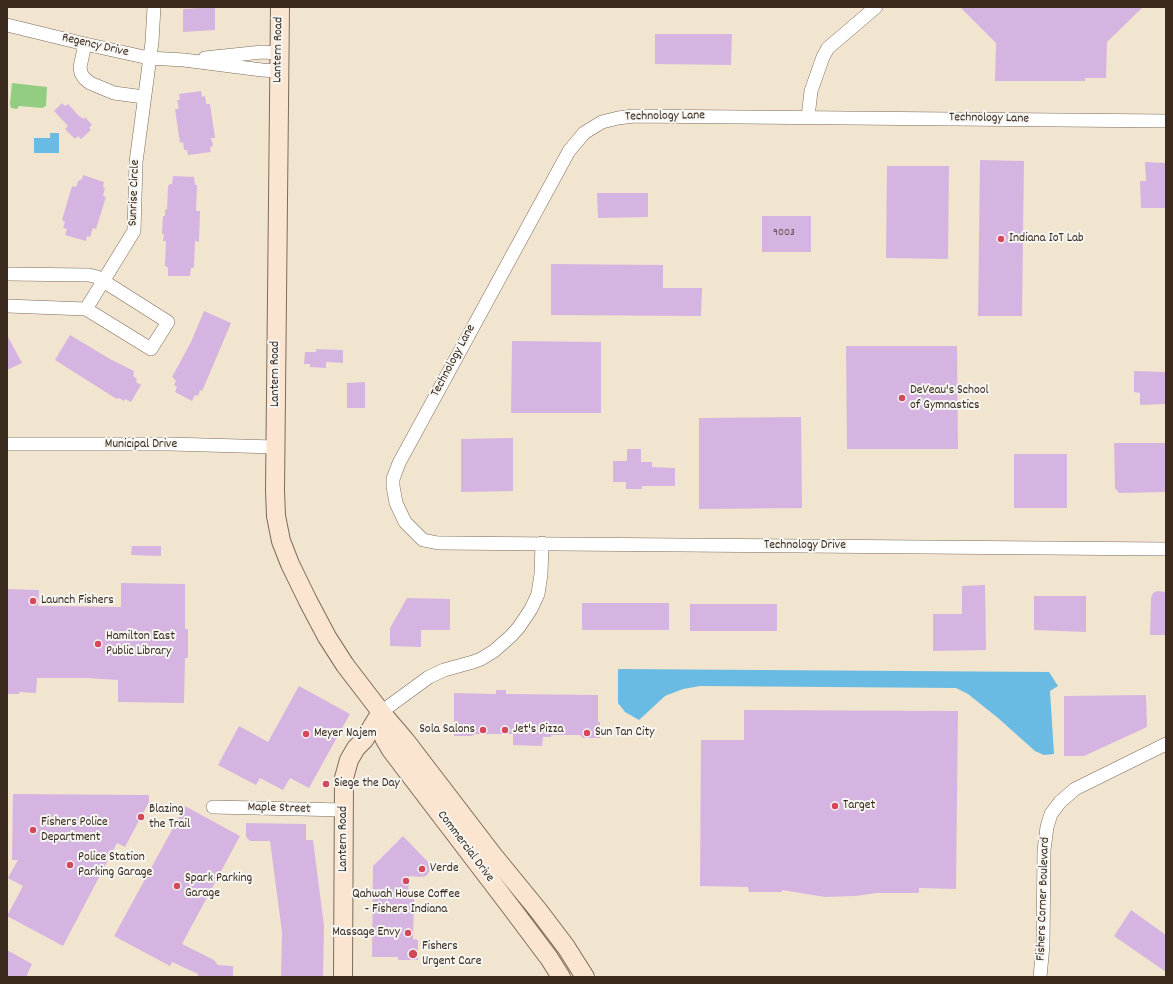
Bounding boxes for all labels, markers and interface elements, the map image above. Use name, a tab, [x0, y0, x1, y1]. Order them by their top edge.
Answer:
street label: Lantern Road	[271, 17, 287, 83]
street label: Regency Drive	[60, 31, 130, 61]
street label: Technology Lane	[625, 109, 705, 125]
street label: Technology Lane	[949, 111, 1029, 127]
street label: Sunrise Circle	[126, 160, 144, 226]
house number: 9003	[773, 226, 795, 240]
place label: Indiana IoT Lab	[1009, 231, 1084, 247]
marker: Indiana IoT Lab	[996, 234, 1006, 244]
street label: Technology Lane	[428, 322, 480, 400]
street label: Lantern Road	[268, 341, 284, 407]
place label: DeVeau's School of Gymnastics	[910, 383, 989, 414]
marker: DeVeau's School of Gymnastics	[897, 393, 907, 403]
street label: Municipal Drive	[105, 437, 177, 453]
street label: Technology Drive	[764, 538, 846, 554]
place label: Launch Fishers	[41, 593, 114, 609]
marker: Launch Fishers	[28, 596, 38, 606]
place label: Hamilton East Public Library	[106, 629, 175, 660]
marker: Hamilton East Public Library	[93, 639, 103, 649]
place label: Sola Salons	[419, 722, 475, 738]
place label: Jet's Pizza	[513, 722, 564, 738]
marker: Sola Salons	[478, 725, 488, 735]
marker: Jet's Pizza	[500, 725, 510, 735]
place label: Sun Tan City	[595, 725, 654, 741]
place label: Meyer Najem	[314, 726, 377, 742]
marker: Sun Tan City	[582, 728, 592, 738]
marker: Meyer Najem	[301, 729, 311, 739]
place label: Siege the Day	[334, 776, 400, 792]
marker: Siege the Day	[321, 779, 331, 789]
place label: Target	[843, 798, 875, 814]
street label: Maple Street	[247, 800, 311, 818]
marker: Target	[830, 801, 840, 811]
place label: Blazing the Trail	[149, 802, 190, 833]
street label: Lantern Road	[336, 806, 352, 872]
street label: Commercial Drive	[433, 808, 497, 886]
marker: Blazing the Trail	[136, 812, 146, 822]
place label: Fishers Police Department	[41, 815, 108, 846]
marker: Fishers Police Department	[28, 825, 38, 835]
street label: Fishers Corner Boulevard	[1034, 837, 1054, 961]
place label: Police Station Parking Garage	[78, 850, 152, 881]
marker: Police Station Parking Garage	[65, 860, 75, 870]
place label: Verde	[430, 861, 459, 877]
marker: Verde	[417, 864, 427, 874]
place label: Spark Parking Garage	[185, 871, 252, 902]
marker: Qahwah House Coffee - Fishers Indiana	[401, 876, 411, 886]
marker: Spark Parking Garage	[172, 881, 182, 891]
place label: Qahwah House Coffee - Fishers Indiana	[352, 887, 460, 918]
place label: Massage Envy	[332, 925, 400, 941]
marker: Massage Envy	[403, 928, 413, 938]
place label: Fishers Urgent Care	[422, 939, 481, 970]
marker: Fishers Urgent Care	[407, 948, 419, 960]

